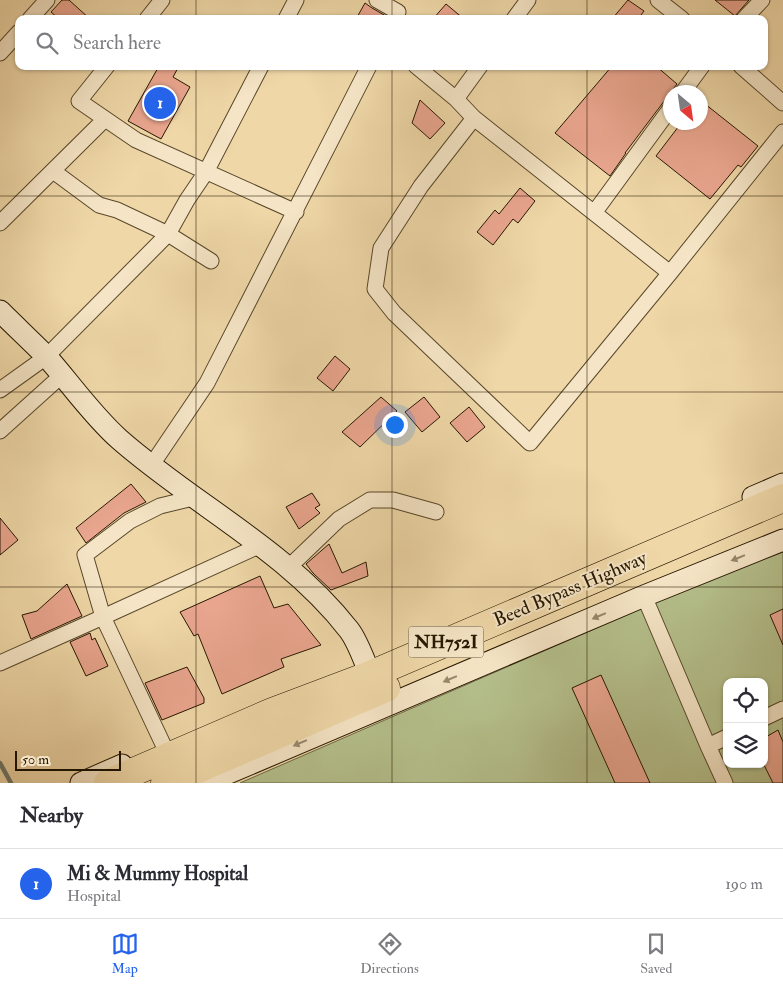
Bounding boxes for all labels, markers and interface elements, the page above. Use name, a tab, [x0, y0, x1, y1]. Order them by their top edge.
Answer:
search box	[15, 15, 768, 70]
icon: search	[33, 29, 61, 57]
text: Search here	[73, 31, 161, 55]
pin: 1	[144, 84, 176, 122]
north arrow	[663, 85, 708, 130]
your location	[382, 412, 408, 438]
street label: Beed Bypass Highway	[490, 546, 651, 633]
one-way arrow	[730, 554, 745, 562]
one-way arrow	[592, 612, 606, 620]
road number: NH752I	[408, 626, 484, 658]
one-way arrow	[443, 676, 457, 684]
map controls	[723, 678, 768, 768]
button: locate	[723, 678, 768, 723]
button: layers	[723, 723, 768, 768]
one-way arrow	[293, 739, 307, 747]
scale bar	[15, 748, 121, 771]
text: 50 m	[22, 751, 49, 768]
text: Nearby	[20, 802, 83, 829]
text: Mi & Mummy Hospital	[67, 862, 248, 886]
text: 1	[33, 874, 39, 894]
text: 190 m	[725, 874, 763, 894]
text: Hospital	[67, 886, 121, 906]
tab: Map	[111, 930, 139, 977]
tab: Directions	[360, 930, 419, 977]
tab: Saved	[640, 930, 672, 977]

